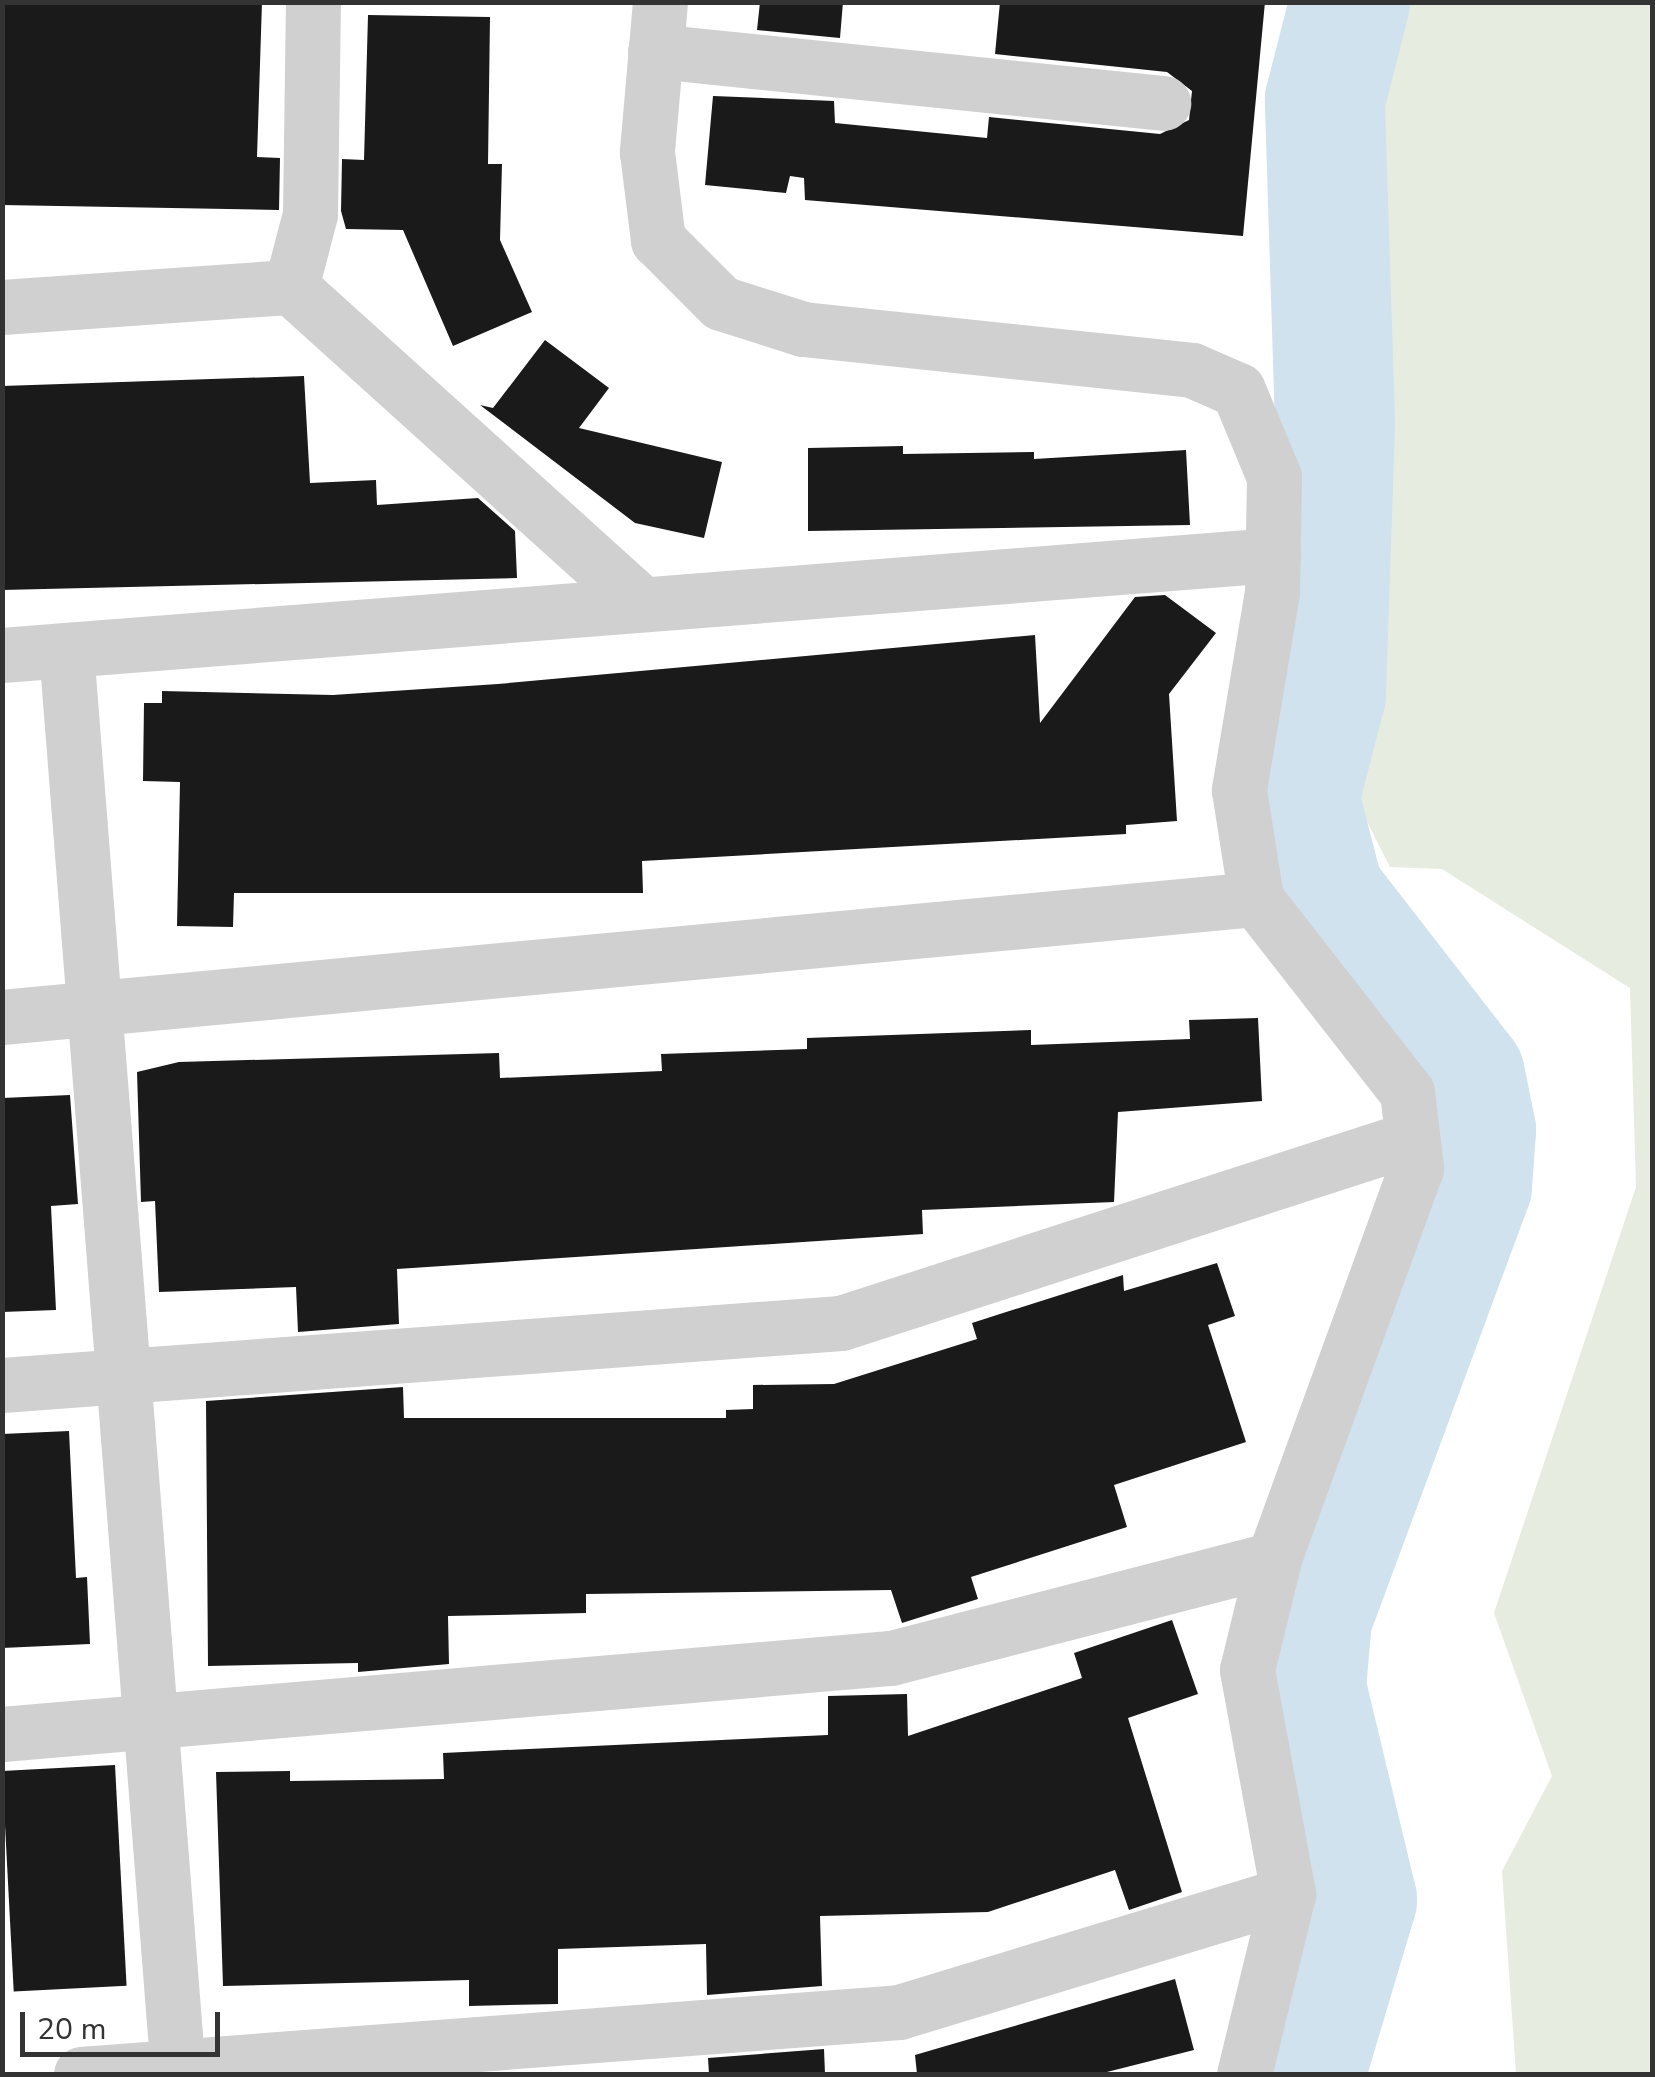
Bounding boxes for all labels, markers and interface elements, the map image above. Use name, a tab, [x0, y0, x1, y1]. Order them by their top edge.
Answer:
scale bar	[25, 1992, 225, 2054]
text: 20 m	[37, 2009, 106, 2050]

